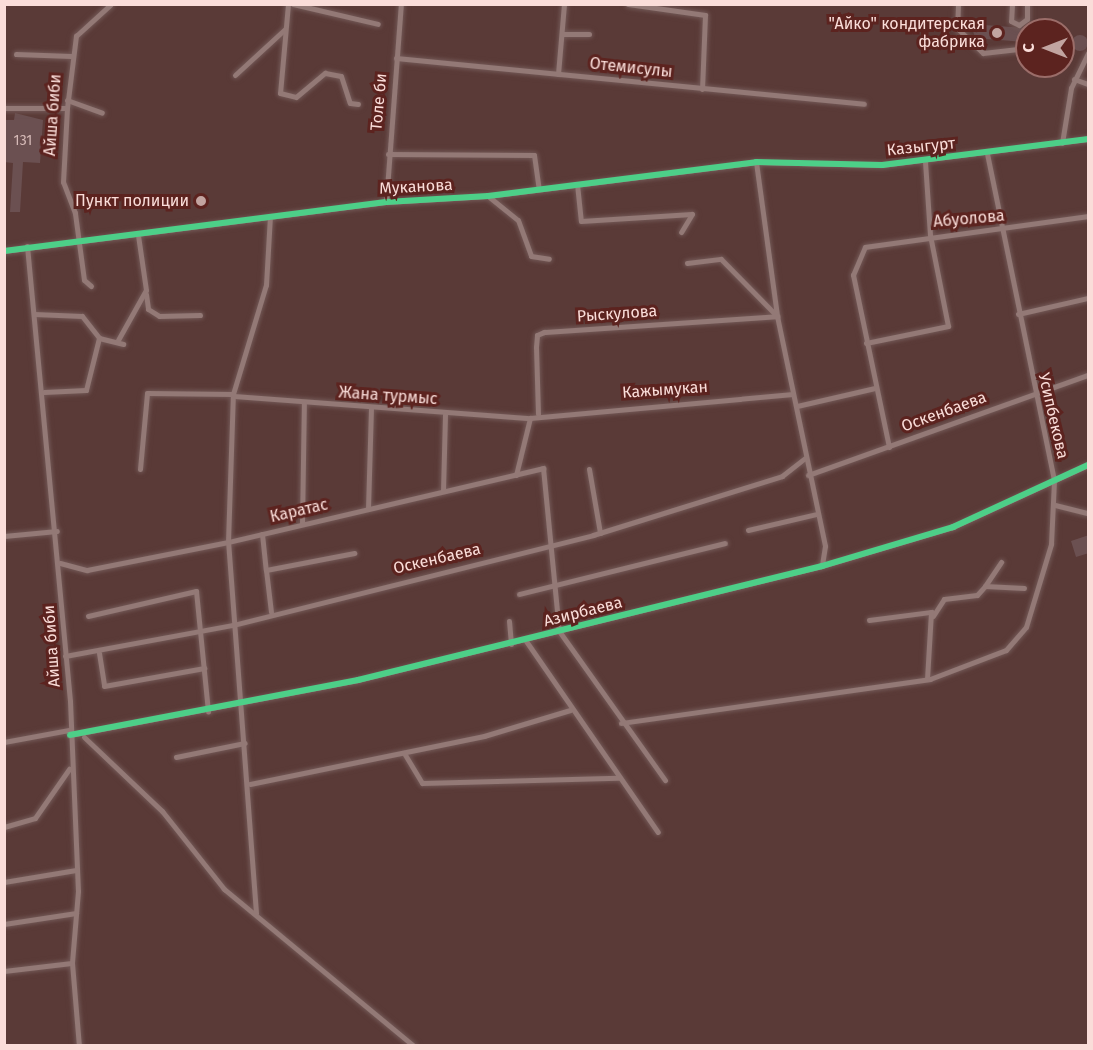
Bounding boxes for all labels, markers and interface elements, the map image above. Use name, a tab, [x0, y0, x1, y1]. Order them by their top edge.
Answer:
place label: "Айко" кондитерская фабрика	[829, 14, 985, 52]
north arrow	[1015, 18, 1075, 78]
marker: "Айко" кондитерская фабрика	[990, 26, 1004, 40]
text: С	[1019, 43, 1038, 53]
street label: Отемисулы	[589, 54, 673, 82]
street label: Толе би	[367, 72, 391, 132]
street label: Айша биби	[41, 73, 65, 157]
house number: 131	[14, 133, 32, 149]
street label: Казыгурт	[886, 134, 956, 160]
street label: Муканова	[379, 175, 453, 199]
place label: Пункт полиции	[75, 191, 189, 211]
marker: Пункт полиции	[194, 194, 208, 208]
street label: Абуолова	[933, 206, 1005, 232]
street label: Рыскулова	[576, 302, 658, 326]
street label: Усипбекова	[1034, 371, 1072, 461]
street label: Кажымукан	[621, 377, 709, 403]
street label: Жана турмыс	[338, 383, 438, 409]
street label: Оскенбаева	[899, 388, 989, 436]
street label: Каратас	[268, 495, 330, 527]
street label: Оскенбаева	[391, 540, 483, 578]
street label: Азирбаева	[542, 593, 624, 631]
street label: Айша биби	[40, 604, 64, 688]

